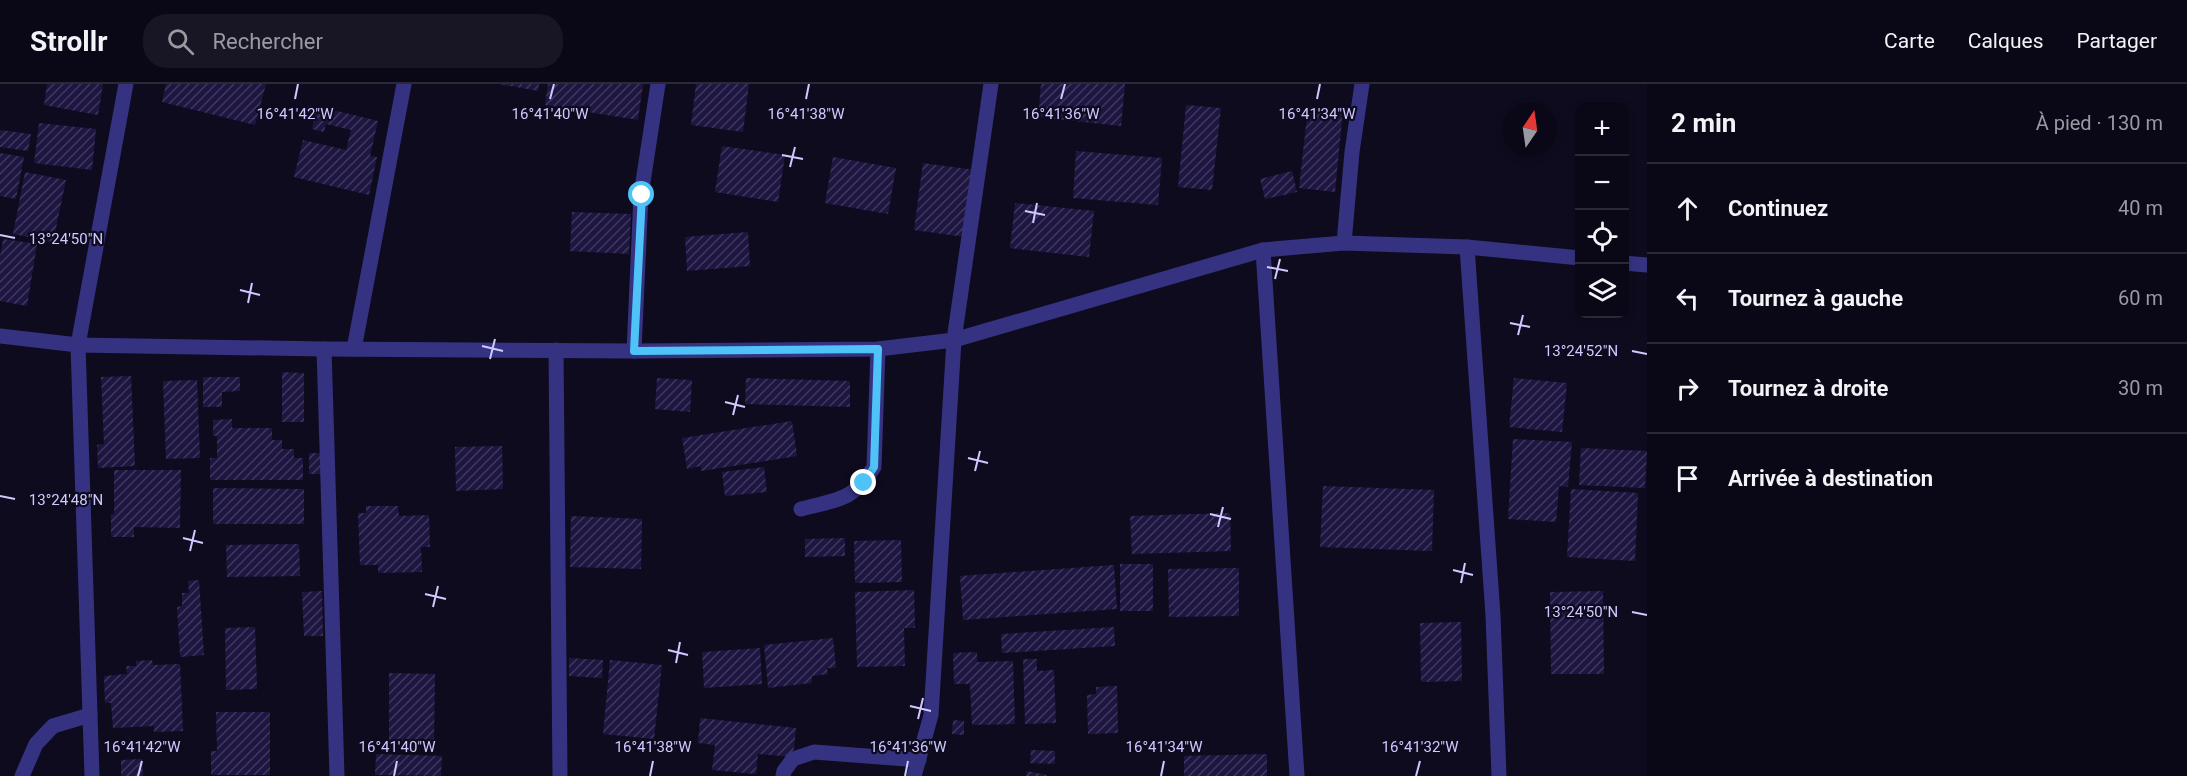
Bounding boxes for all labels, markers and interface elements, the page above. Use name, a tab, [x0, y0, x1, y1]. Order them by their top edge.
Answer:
search box	[143, 14, 563, 68]
text: Strollr	[30, 25, 107, 58]
icon: search	[164, 25, 197, 58]
text: Rechercher	[212, 29, 323, 54]
text: Carte	[1884, 29, 1935, 53]
text: Calques	[1968, 29, 2043, 53]
text: Partager	[2076, 29, 2157, 53]
north arrow	[1503, 102, 1557, 156]
map controls	[1575, 102, 1629, 318]
button: +	[1575, 102, 1629, 156]
text: 16°41'42"W	[257, 105, 333, 123]
text: 16°41'40"W	[512, 105, 588, 123]
text: 16°41'38"W	[768, 105, 844, 123]
text: 16°41'36"W	[1023, 105, 1099, 123]
text: 16°41'34"W	[1279, 105, 1355, 123]
text: 2 min	[1671, 108, 1736, 138]
text: À pied · 130 m	[2036, 111, 2163, 135]
button: −	[1575, 156, 1629, 210]
route start	[628, 181, 654, 207]
icon: ahead	[1671, 192, 1704, 225]
text: Continuez	[1728, 196, 1828, 221]
text: 40 m	[2118, 196, 2163, 220]
button: locate	[1575, 210, 1629, 264]
text: 13°24'50"N	[29, 230, 103, 248]
button: layers	[1575, 264, 1629, 318]
icon: left	[1671, 282, 1704, 315]
text: Tournez à gauche	[1728, 286, 1903, 311]
text: 60 m	[2118, 286, 2163, 310]
text: 13°24'52"N	[1544, 342, 1618, 360]
icon: right	[1671, 372, 1704, 405]
text: Tournez à droite	[1728, 376, 1888, 401]
text: 30 m	[2118, 376, 2163, 400]
icon: arrive	[1671, 462, 1704, 495]
text: Arrivée à destination	[1728, 466, 1933, 491]
route end	[850, 469, 876, 495]
text: 13°24'48"N	[29, 491, 103, 509]
text: 13°24'50"N	[1544, 603, 1618, 621]
text: 16°41'42"W	[104, 738, 180, 756]
text: 16°41'40"W	[359, 738, 435, 756]
text: 16°41'38"W	[615, 738, 691, 756]
text: 16°41'36"W	[870, 738, 946, 756]
text: 16°41'34"W	[1126, 738, 1202, 756]
text: 16°41'32"W	[1382, 738, 1458, 756]

